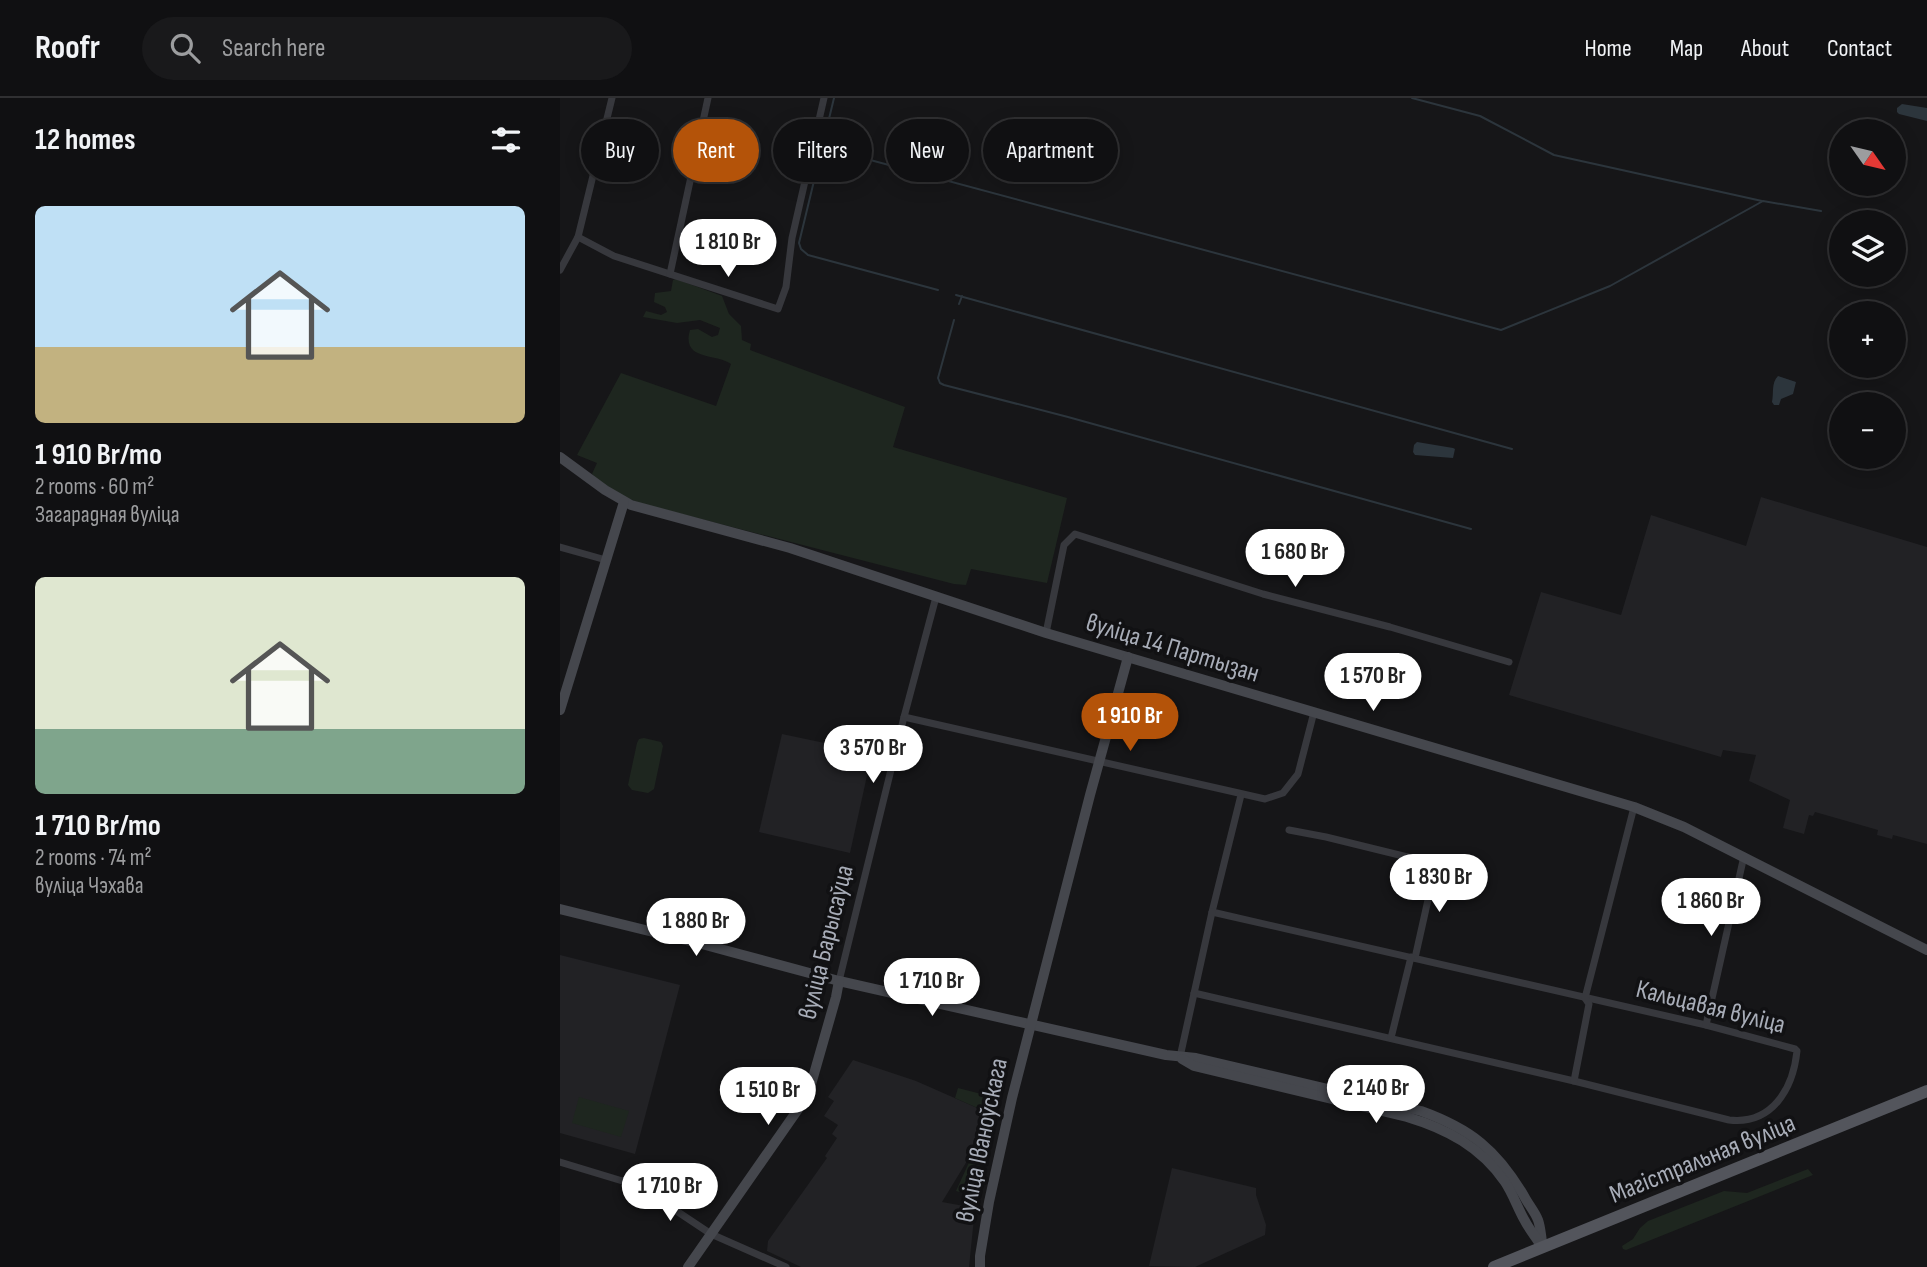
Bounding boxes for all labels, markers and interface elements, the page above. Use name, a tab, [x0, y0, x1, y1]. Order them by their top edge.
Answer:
search box	[142, 17, 632, 80]
text: Roofr	[35, 28, 100, 68]
icon: search	[166, 29, 204, 67]
text: Search here	[222, 33, 325, 64]
text: Home	[1584, 34, 1632, 63]
text: Map	[1670, 34, 1703, 63]
text: About	[1741, 34, 1789, 63]
text: Contact	[1827, 34, 1892, 63]
chip: Buy	[581, 119, 659, 182]
chip: Rent	[673, 119, 759, 182]
chip: Filters	[773, 119, 872, 182]
chip: New	[886, 119, 969, 182]
chip: Apartment	[983, 119, 1118, 182]
north arrow	[1829, 119, 1906, 196]
map controls	[1829, 119, 1906, 469]
icon: filters	[487, 121, 525, 159]
text: 12 homes	[35, 122, 136, 158]
button: layers	[1829, 210, 1906, 287]
pin: 1 810 Br	[656, 220, 800, 279]
text: 1 810 Br	[695, 228, 761, 256]
icon: home	[217, 252, 343, 378]
button: +	[1829, 301, 1906, 378]
button: −	[1829, 392, 1906, 469]
text: 1 910 Br/mo	[35, 437, 162, 473]
text: 2 rooms · 60 m²	[35, 473, 154, 501]
text: Загарадная вуліца	[35, 501, 180, 529]
pin: 1 680 Br	[1223, 530, 1367, 589]
text: 1 680 Br	[1262, 538, 1328, 566]
street label: вуліца 14 Партызан	[1082, 607, 1263, 690]
icon: home	[217, 623, 343, 749]
pin: 1 570 Br	[1301, 654, 1445, 713]
text: 1 570 Br	[1340, 662, 1406, 690]
pin: 1 910 Br	[1058, 694, 1202, 753]
text: 1 910 Br	[1097, 702, 1163, 730]
pin: 3 570 Br	[801, 726, 945, 785]
text: 3 570 Br	[840, 734, 906, 762]
text: 1 710 Br/mo	[35, 808, 161, 844]
text: 2 rooms · 74 m²	[35, 844, 152, 872]
pin: 1 830 Br	[1367, 854, 1511, 914]
street label: вуліца Барысаўца	[792, 862, 861, 1023]
text: 1 830 Br	[1406, 863, 1472, 891]
text: вуліца Чэхава	[35, 872, 144, 900]
pin: 1 860 Br	[1639, 878, 1783, 938]
text: 1 860 Br	[1678, 887, 1744, 915]
pin: 1 880 Br	[624, 898, 768, 958]
text: 1 880 Br	[663, 907, 729, 935]
pin: 1 710 Br	[860, 958, 1004, 1018]
text: 1 710 Br	[900, 967, 964, 995]
street label: Кальцавая вуліца	[1633, 974, 1788, 1041]
street label: вуліца Іваноўскага	[950, 1055, 1015, 1225]
pin: 2 140 Br	[1304, 1066, 1448, 1125]
pin: 1 510 Br	[696, 1068, 840, 1127]
text: 2 140 Br	[1343, 1074, 1409, 1102]
text: 1 510 Br	[736, 1076, 800, 1104]
street label: Магістральная вуліца	[1605, 1108, 1800, 1211]
pin: 1 710 Br	[598, 1164, 742, 1223]
text: 1 710 Br	[638, 1172, 702, 1200]

